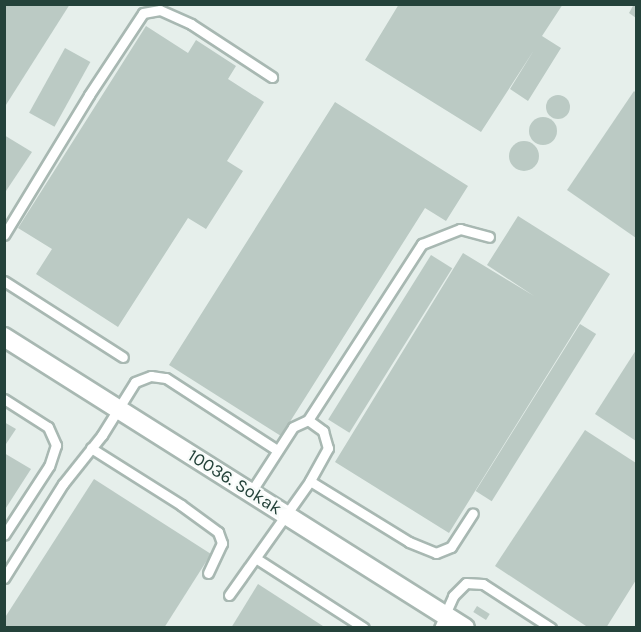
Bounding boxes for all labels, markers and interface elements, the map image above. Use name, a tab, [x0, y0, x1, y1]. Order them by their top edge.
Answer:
street label: 10036. Sokak	[184, 445, 286, 519]

